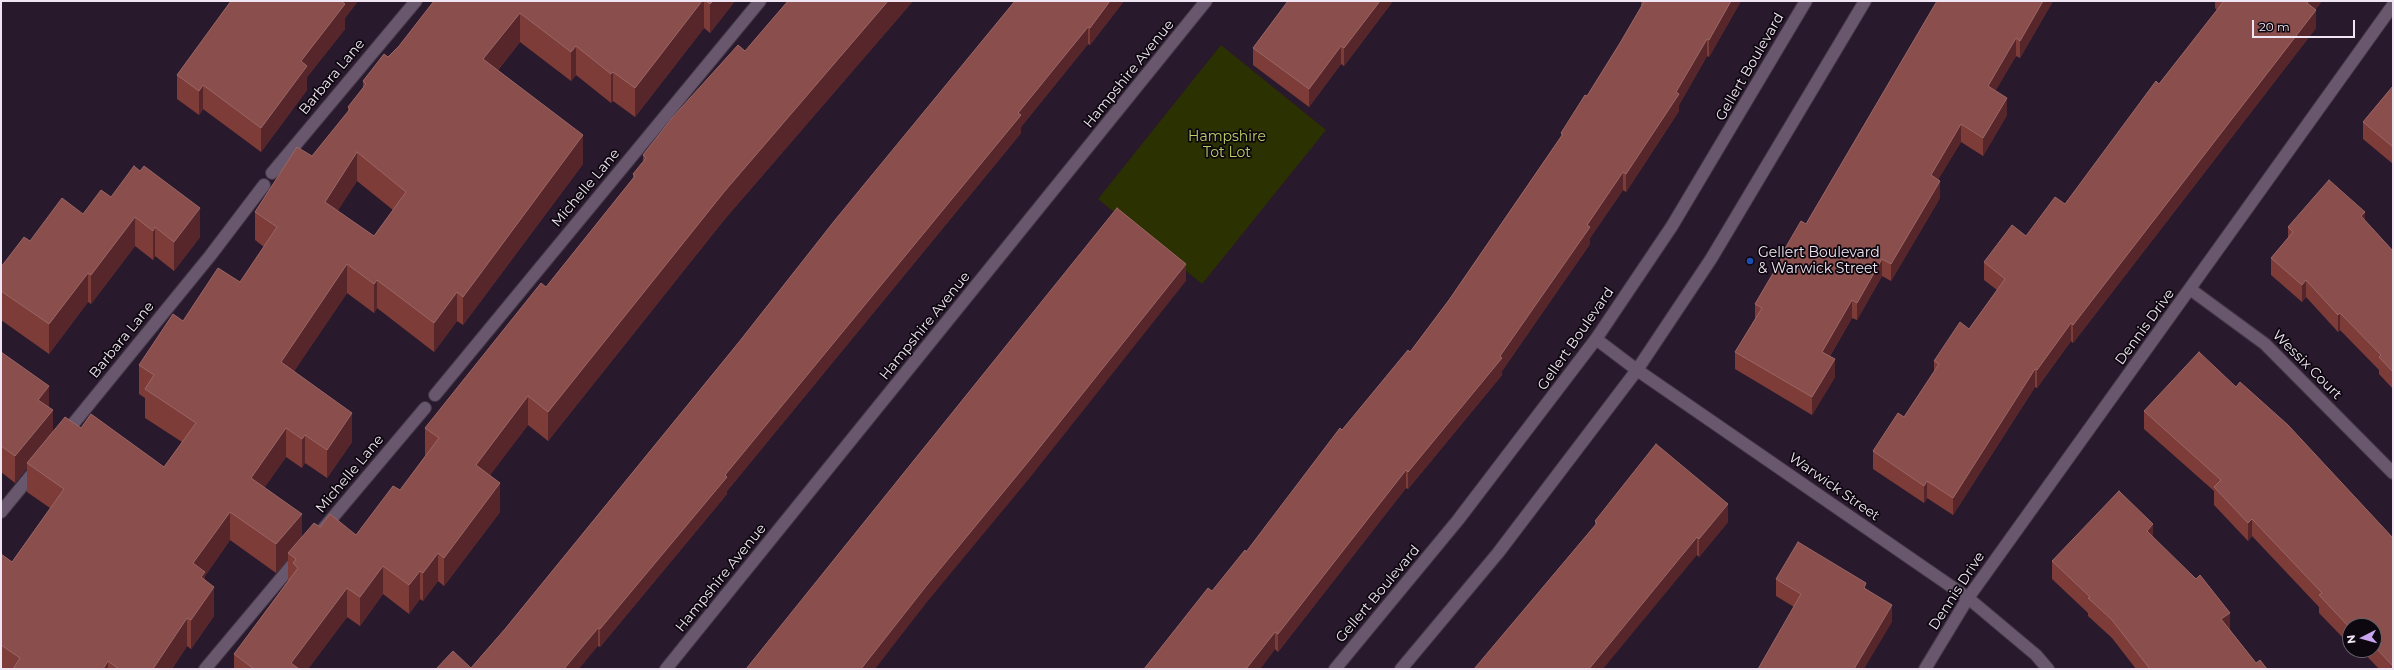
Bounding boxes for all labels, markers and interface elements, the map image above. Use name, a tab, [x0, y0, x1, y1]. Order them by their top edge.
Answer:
street label: Gellert Boulevard	[1712, 10, 1788, 124]
scale bar	[2254, 12, 2357, 38]
street label: Hampshire Avenue	[1080, 16, 1178, 132]
text: 20 m	[2259, 19, 2290, 34]
street label: Barbara Lane	[296, 36, 368, 118]
park label: Hampshire Tot Lot	[1188, 129, 1266, 162]
street label: Michelle Lane	[548, 145, 624, 231]
place label: Gellert Boulevard & Warwick Street	[1758, 245, 1880, 278]
marker: Gellert Boulevard & Warwick Street	[1745, 256, 1755, 266]
street label: Hampshire Avenue	[876, 268, 974, 384]
street label: Gellert Boulevard	[1534, 284, 1618, 394]
street label: Dennis Drive	[2112, 286, 2178, 368]
street label: Barbara Lane	[86, 298, 158, 382]
street label: Wessix Court	[2269, 327, 2345, 403]
street label: Michelle Lane	[312, 431, 388, 517]
street label: Warwick Street	[1785, 449, 1883, 525]
street label: Hampshire Avenue	[672, 520, 770, 636]
street label: Gellert Boulevard	[1332, 542, 1424, 646]
street label: Dennis Drive	[1925, 549, 1989, 633]
north arrow	[2342, 618, 2382, 658]
text: N	[2344, 634, 2358, 644]

